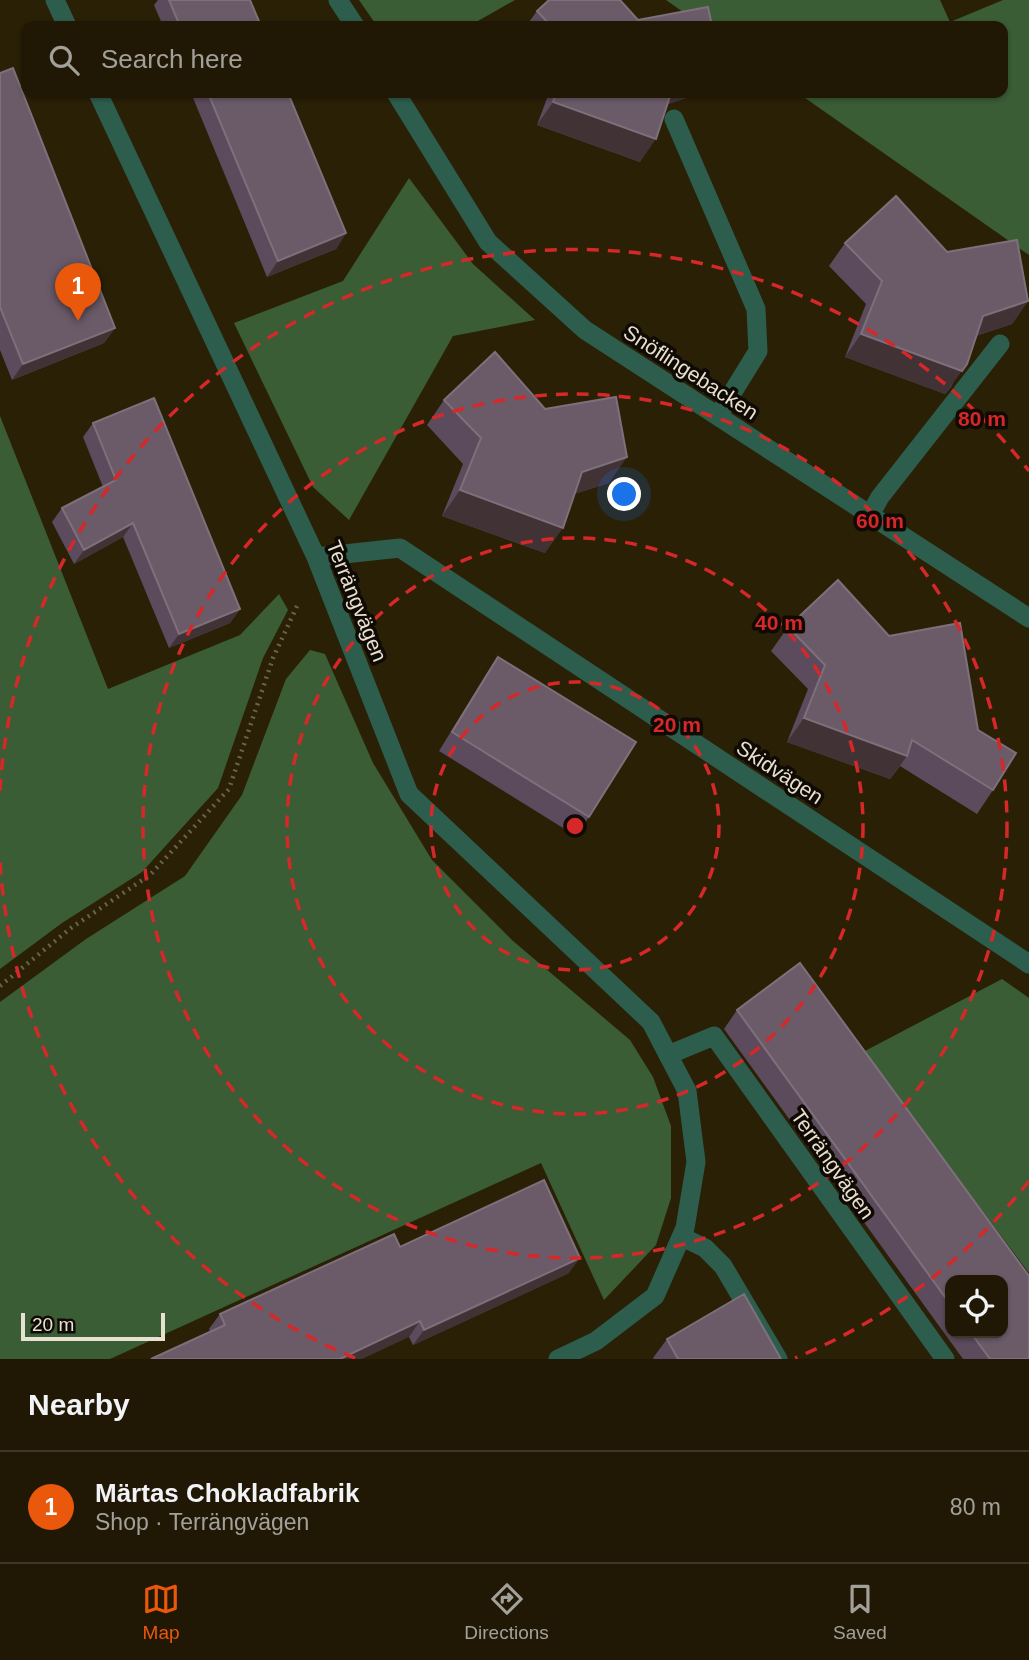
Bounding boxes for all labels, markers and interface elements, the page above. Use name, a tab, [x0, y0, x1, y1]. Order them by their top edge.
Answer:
search box	[21, 21, 1008, 98]
icon: search	[45, 41, 83, 79]
text: Search here	[101, 44, 243, 74]
pin: 1	[55, 263, 101, 321]
street label: Snöflingebacken	[620, 320, 762, 424]
text: 80 m	[958, 407, 1006, 430]
your location	[607, 477, 641, 511]
text: 60 m	[856, 509, 904, 532]
street label: Terrängvägen	[322, 537, 392, 665]
text: 40 m	[755, 611, 803, 634]
text: 20 m	[653, 713, 701, 736]
street label: Skidvägen	[733, 736, 827, 808]
centre of rings	[563, 814, 587, 838]
street label: Terrängvägen	[787, 1105, 879, 1223]
map controls	[945, 1275, 1008, 1338]
button: locate	[945, 1275, 1008, 1338]
scale bar	[21, 1310, 164, 1342]
text: 20 m	[32, 1314, 74, 1335]
text: Nearby	[28, 1388, 130, 1421]
text: Märtas Chokladfabrik	[95, 1478, 359, 1508]
text: 1	[45, 1494, 57, 1520]
text: 80 m	[950, 1494, 1001, 1520]
text: Shop · Terrängvägen	[95, 1509, 309, 1535]
tab: Map	[142, 1580, 180, 1644]
tab: Directions	[464, 1580, 549, 1644]
tab: Saved	[833, 1580, 887, 1644]

